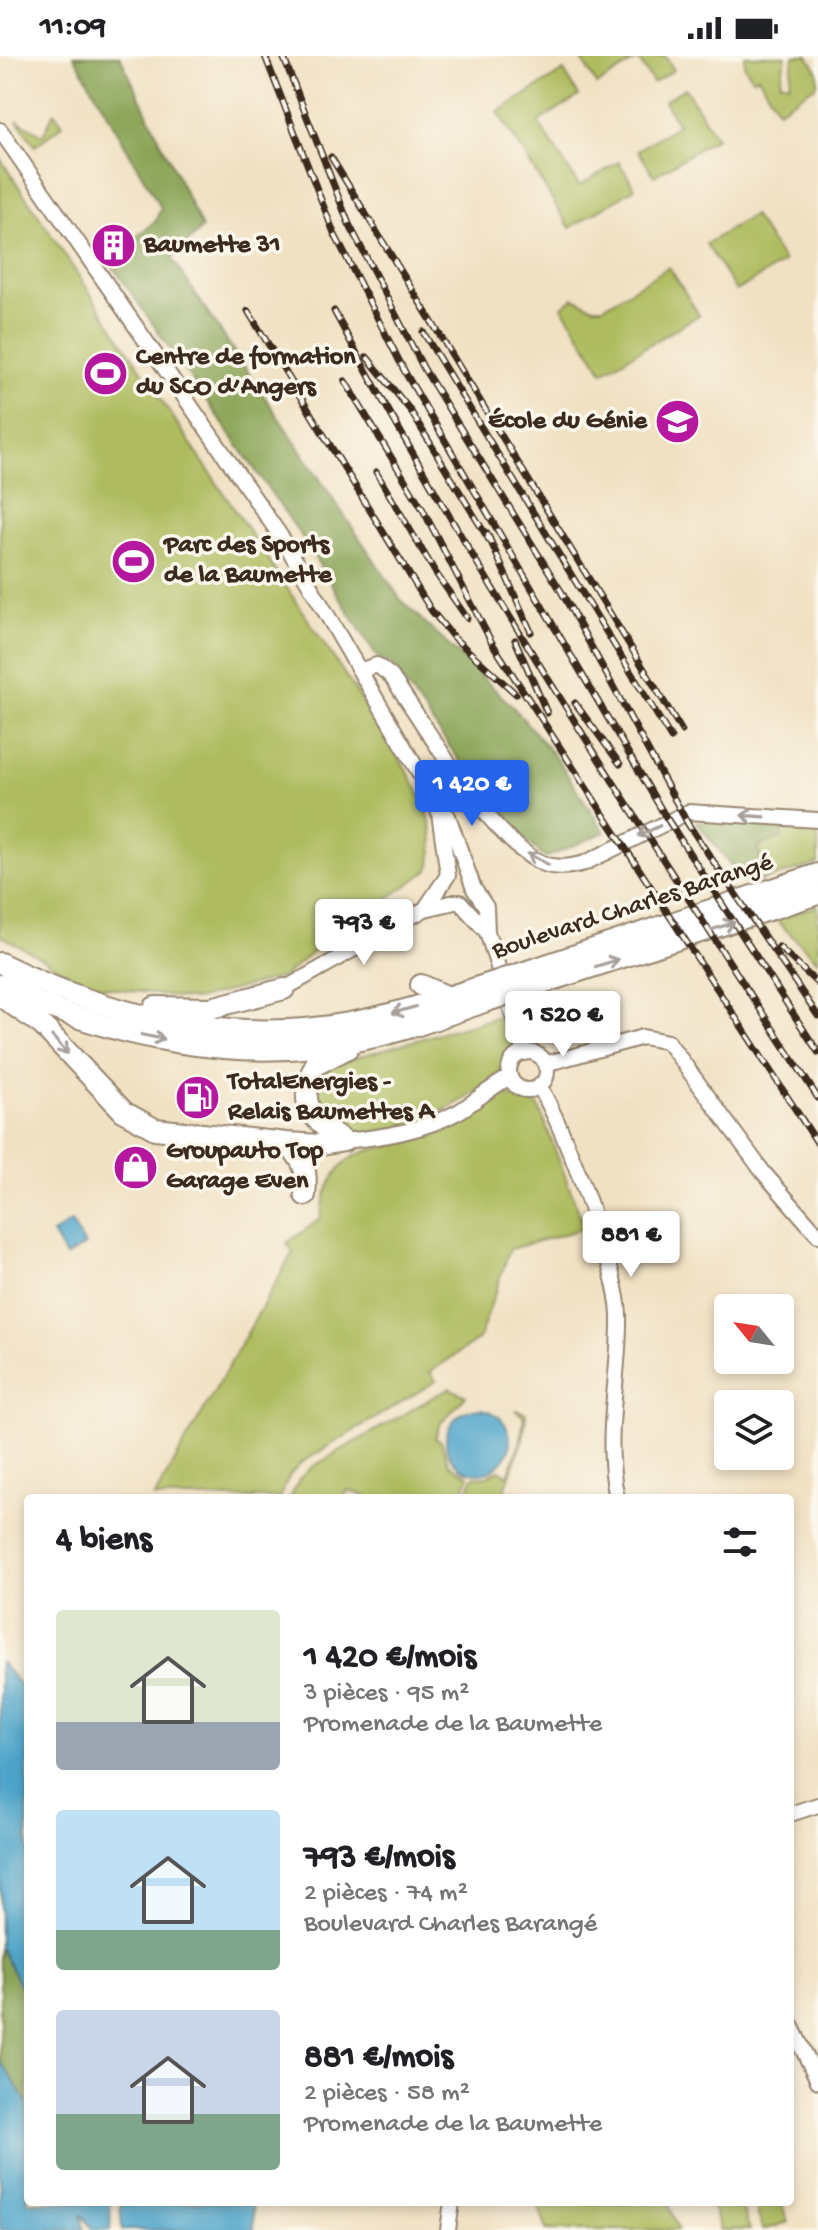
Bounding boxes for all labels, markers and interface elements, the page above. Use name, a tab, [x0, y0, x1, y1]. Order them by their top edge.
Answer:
text: 11:09	[40, 11, 106, 46]
building icon: Baumette 31	[89, 222, 137, 270]
place label: Baumette 31	[143, 231, 281, 262]
place label: Centre de formation du SCO d’Angers	[136, 343, 356, 404]
sports icon: Centre de formation du SCO d’Angers	[81, 349, 129, 397]
school or university icon: École du Génie	[654, 398, 702, 446]
place label: École du Génie	[488, 407, 649, 438]
place label: Parc des Sports de la Baumette	[162, 531, 333, 592]
sports icon: Parc des Sports de la Baumette	[109, 537, 157, 585]
pin: 1 420 €	[398, 760, 546, 828]
text: 1 420 €	[433, 770, 511, 801]
one-way arrow	[740, 808, 767, 823]
one-way arrow	[638, 824, 662, 839]
street label: Boulevard Charles Barangé	[488, 848, 778, 968]
one-way arrow	[527, 850, 550, 866]
pin: 793 €	[308, 899, 420, 967]
text: 793 €	[333, 909, 395, 940]
one-way arrow	[710, 917, 735, 932]
one-way arrow	[593, 955, 619, 970]
pin: 1 520 €	[489, 991, 637, 1059]
text: 1 520 €	[523, 1001, 603, 1032]
one-way arrow	[392, 1003, 418, 1018]
one-way arrow	[139, 1030, 165, 1045]
one-way arrow	[51, 1034, 69, 1054]
place label: TotalEnergies - Relais Baumettes A	[226, 1068, 436, 1129]
fuel station icon: TotalEnergies - Relais Baumettes A	[173, 1074, 221, 1122]
place label: Groupauto Top Garage Even	[166, 1137, 323, 1198]
shop icon: Groupauto Top Garage Even	[111, 1143, 159, 1191]
pin: 881 €	[575, 1211, 687, 1279]
text: 881 €	[601, 1221, 661, 1252]
north arrow	[714, 1294, 794, 1374]
map controls	[714, 1294, 794, 1470]
button: layers	[714, 1390, 794, 1470]
icon: filters	[718, 1520, 762, 1564]
text: 4 biens	[56, 1522, 152, 1562]
text: 1 420 €/mois	[304, 1639, 476, 1679]
icon: home	[120, 1642, 216, 1738]
text: 3 pièces · 95 m²	[304, 1679, 469, 1710]
text: Promenade de la Baumette	[304, 1710, 602, 1741]
text: 793 €/mois	[304, 1839, 455, 1879]
icon: home	[120, 1842, 216, 1938]
text: 2 pièces · 74 m²	[304, 1879, 468, 1910]
text: Boulevard Charles Barangé	[304, 1910, 597, 1941]
text: 881 €/mois	[304, 2039, 453, 2079]
icon: home	[120, 2042, 216, 2138]
text: 2 pièces · 58 m²	[304, 2079, 470, 2110]
text: Promenade de la Baumette	[304, 2110, 602, 2141]

